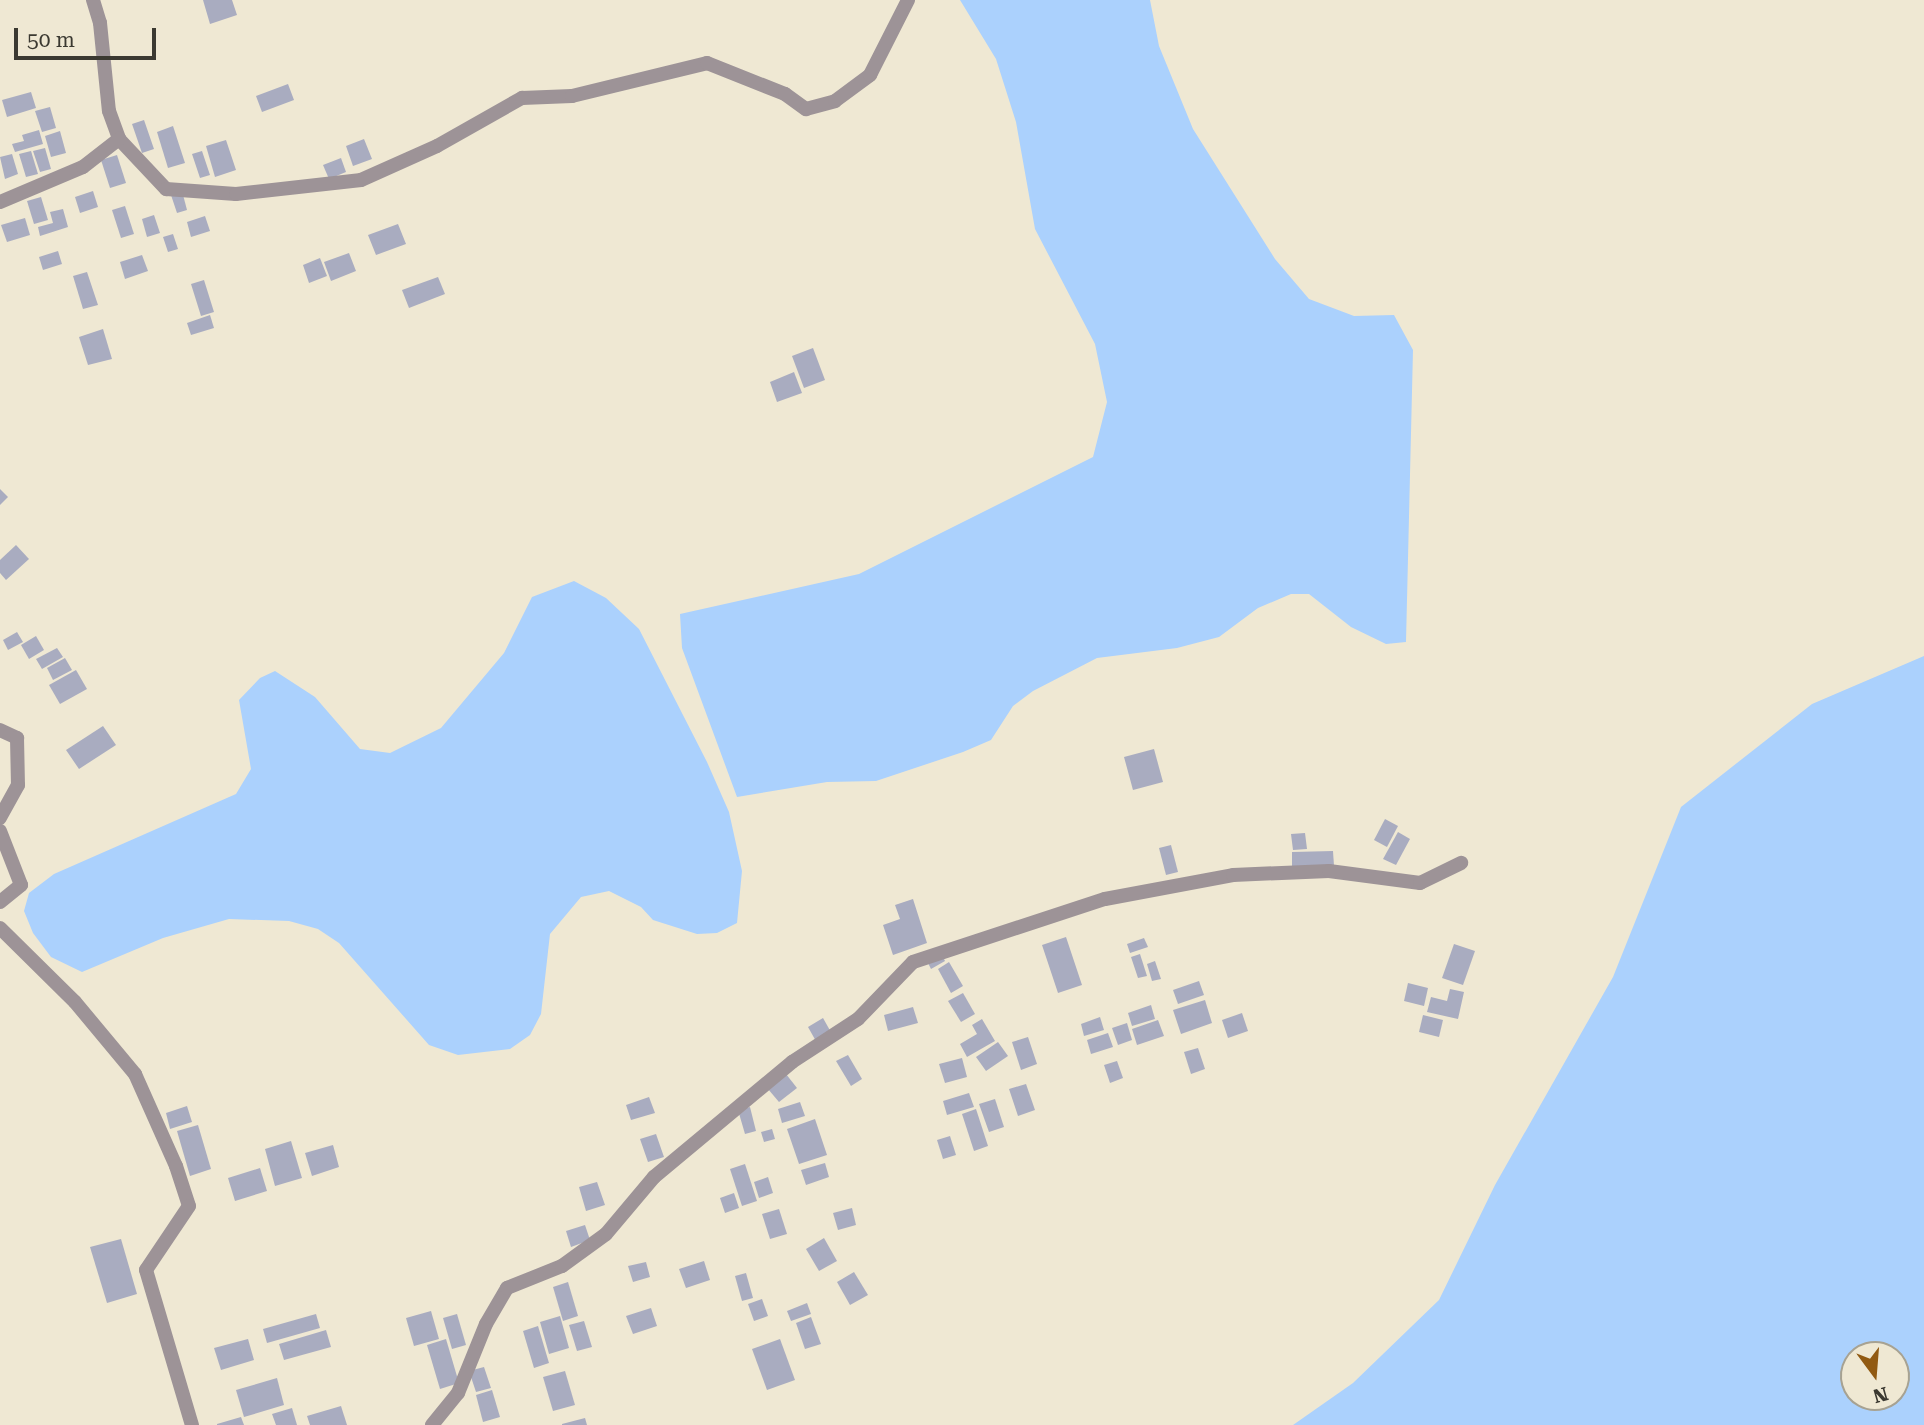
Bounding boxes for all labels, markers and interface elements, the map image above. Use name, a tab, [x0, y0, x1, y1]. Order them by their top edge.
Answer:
scale bar	[18, 14, 159, 58]
text: 50 m	[27, 28, 75, 52]
north arrow	[1840, 1341, 1910, 1411]
text: N	[1870, 1382, 1891, 1408]

